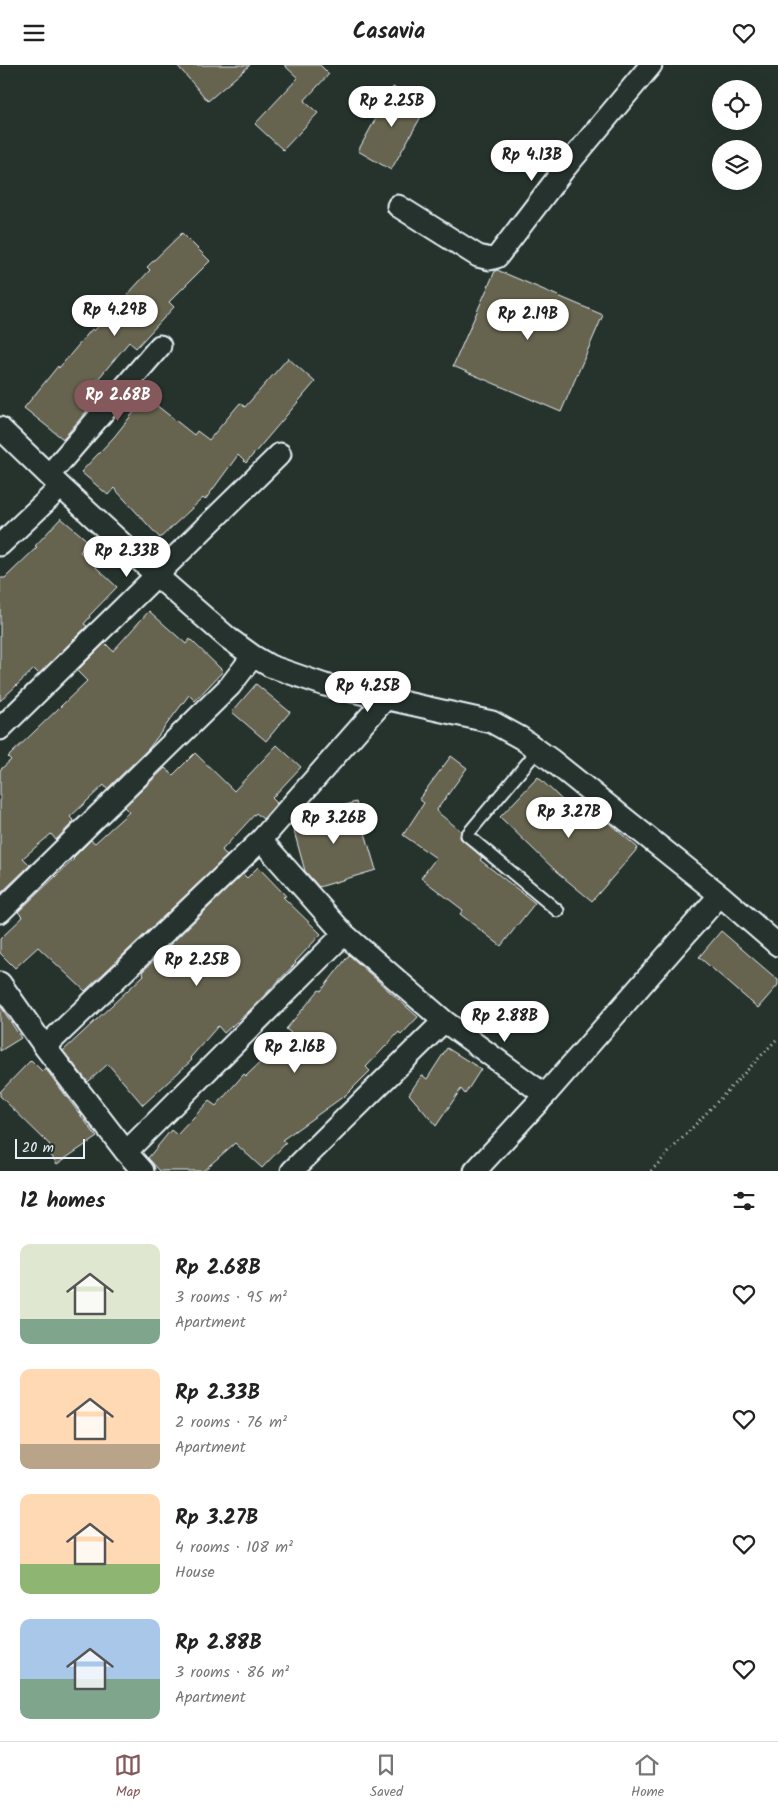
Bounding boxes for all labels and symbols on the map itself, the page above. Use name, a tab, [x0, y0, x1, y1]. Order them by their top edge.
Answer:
pin: Rp 2.25B	[340, 85, 444, 128]
pin: Rp 4.13B	[480, 139, 584, 182]
pin: Rp 4.29B	[63, 295, 167, 337]
pin: Rp 2.19B	[476, 299, 580, 341]
pin: Rp 2.68B	[66, 379, 170, 422]
pin: Rp 2.33B	[75, 535, 179, 578]
pin: Rp 4.25B	[316, 671, 420, 713]
pin: Rp 3.27B	[517, 797, 621, 839]
pin: Rp 3.26B	[282, 803, 386, 845]
pin: Rp 2.25B	[145, 945, 249, 987]
pin: Rp 2.88B	[453, 1001, 557, 1043]
pin: Rp 2.16B	[243, 1031, 347, 1074]
scale bar	[15, 1136, 85, 1159]

